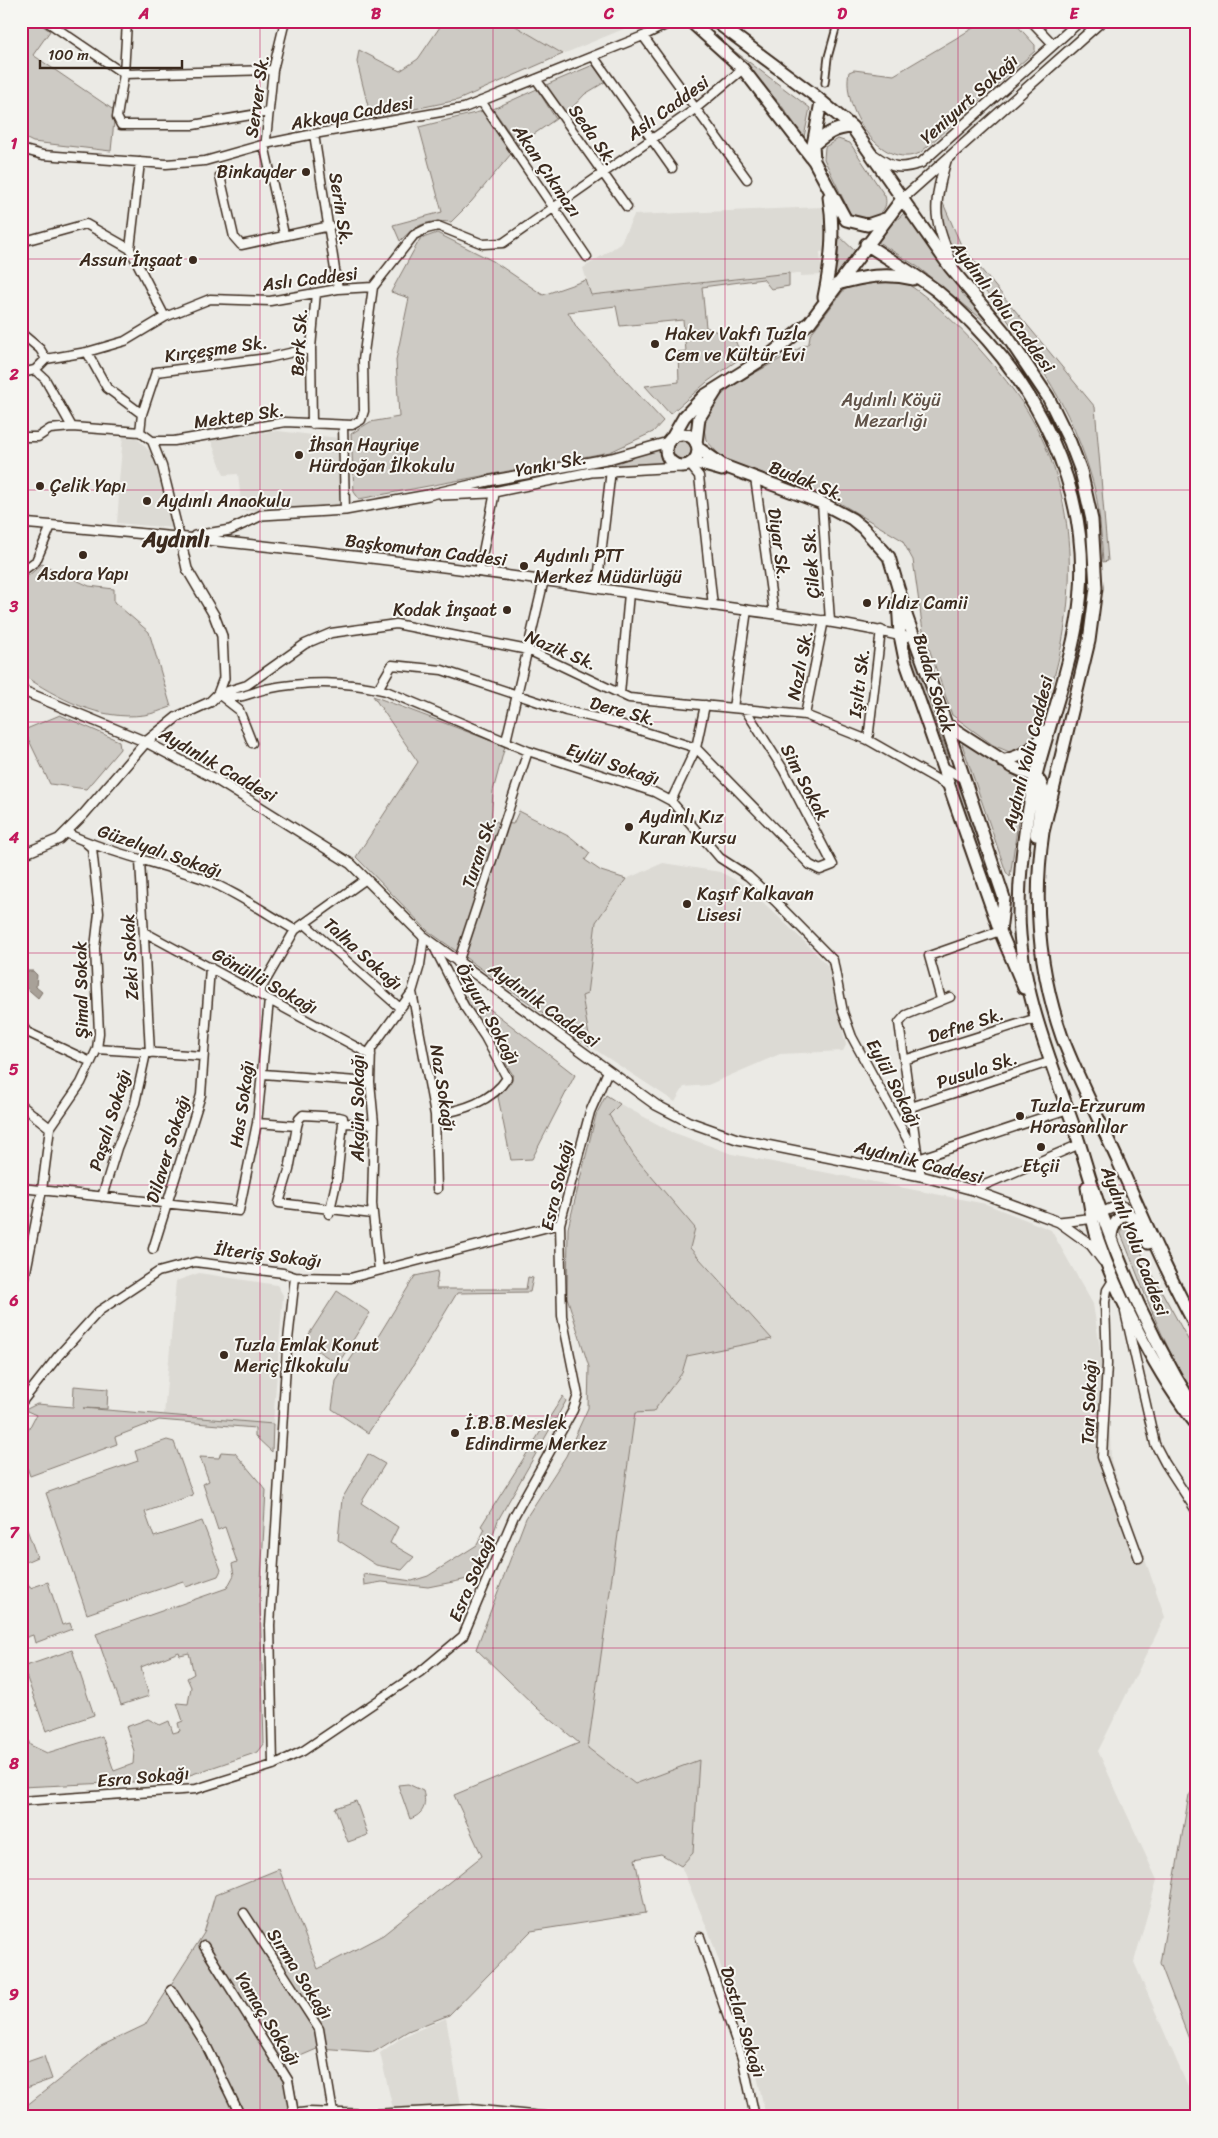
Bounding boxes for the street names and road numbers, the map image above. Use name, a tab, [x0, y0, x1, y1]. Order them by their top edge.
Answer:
street label: Yeniyurt Sokağı	[912, 46, 1026, 152]
street label: Server Sk.	[235, 52, 279, 140]
street label: Aslı Caddesi	[619, 66, 717, 150]
street label: Akkaya Caddesi	[287, 86, 417, 140]
street label: Seda Sk.	[560, 97, 626, 173]
street label: Akan Çıkmazı	[503, 117, 590, 224]
street label: Serin Sk.	[319, 170, 363, 248]
street label: Aydınlı Yolu Caddesi	[942, 233, 1064, 381]
street label: Aslı Caddesi	[260, 257, 360, 301]
street label: Berk Sk.	[281, 307, 317, 377]
street label: Kırçeşme Sk.	[162, 326, 270, 372]
street label: Mektep Sk.	[192, 394, 286, 438]
street label: Yankı Sk.	[512, 441, 590, 487]
street label: Budak Sk.	[764, 451, 850, 511]
street label: Diyar Sk.	[758, 506, 800, 582]
street label: Başkomutan Caddesi	[343, 524, 510, 576]
street label: Çilek Sk.	[793, 526, 829, 600]
street label: Nazik Sk.	[520, 621, 602, 679]
street label: Nazlı Sk.	[778, 627, 822, 703]
street label: Budak Sokak	[904, 629, 964, 737]
street label: Işıltı Sk.	[839, 647, 879, 720]
street label: Aydınlı Yolu Caddesi	[993, 671, 1063, 835]
street label: Dere Sk.	[586, 687, 660, 735]
street label: Aydınlık Caddesi	[152, 718, 284, 812]
street label: Eylül Sokağı	[562, 733, 664, 795]
street label: Sim Sokak	[771, 738, 839, 826]
street label: Turan Sk.	[452, 811, 506, 893]
street label: Güzelyalı Sokağı	[93, 815, 227, 887]
street label: Talha Sokağı	[316, 909, 410, 999]
street label: Zeki Sokak	[112, 913, 148, 1001]
street label: Gönüllü Sokağı	[206, 939, 324, 1023]
street label: Şimal Sokak	[64, 941, 98, 1039]
street label: Aydınlık Caddesi	[481, 953, 607, 1057]
street label: Özyurt Sokağı	[447, 957, 529, 1071]
street label: Defne Sk.	[924, 998, 1008, 1052]
street label: Eylül Sokağı	[857, 1033, 931, 1133]
street label: Naz Sokağı	[420, 1042, 466, 1134]
street label: Pusula Sk.	[932, 1042, 1022, 1098]
street label: Akgün Sokağı	[342, 1054, 374, 1163]
street label: Has Sokağı	[220, 1058, 264, 1150]
street label: Paşalı Sokağı	[79, 1065, 141, 1175]
street label: Dilaver Sokağı	[136, 1091, 200, 1207]
street label: Aydınlık Caddesi	[850, 1130, 988, 1194]
street label: Esra Sokağı	[531, 1136, 583, 1234]
street label: Aydınlı Yolu Caddesi	[1091, 1160, 1179, 1322]
street label: İlteriş Sokağı	[212, 1232, 323, 1277]
street label: Tan Sokağı	[1072, 1359, 1106, 1445]
street label: Esra Sokağı	[439, 1529, 505, 1627]
street label: Esra Sokağı	[96, 1757, 190, 1797]
street label: Sırma Sokağı	[258, 1922, 342, 2026]
street label: Dostlar Sokağı	[711, 1962, 775, 2082]
street label: Yamaç Sokağı	[226, 1965, 310, 2073]

